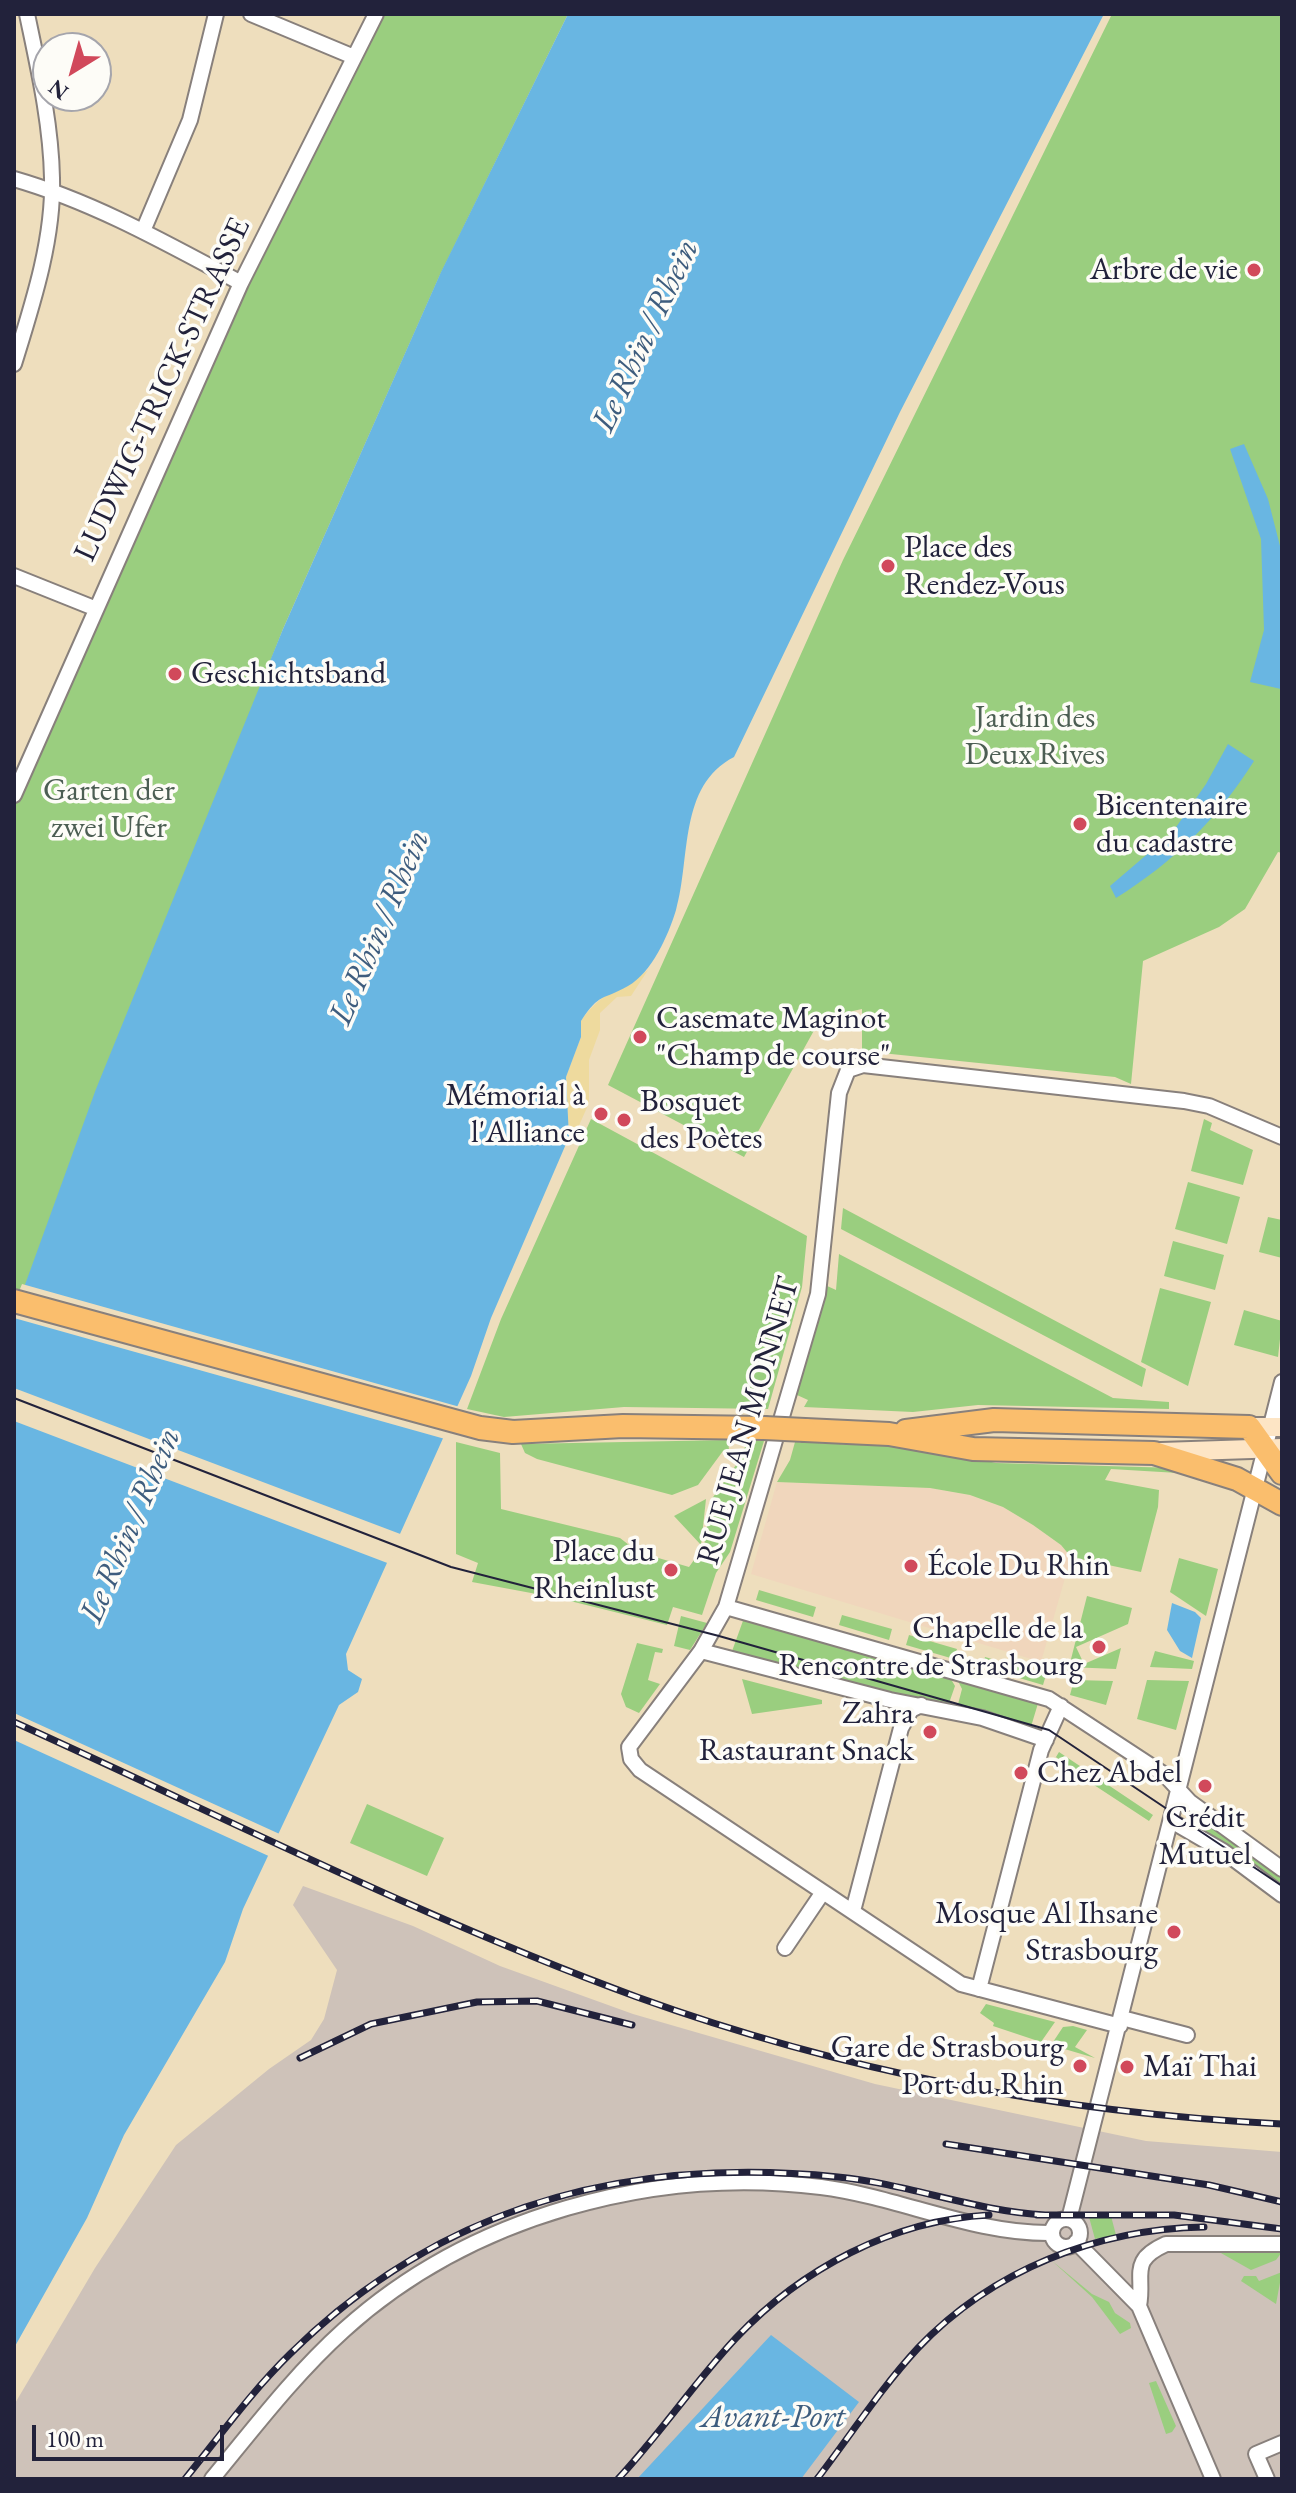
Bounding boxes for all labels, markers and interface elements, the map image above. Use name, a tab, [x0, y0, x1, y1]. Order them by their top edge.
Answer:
north arrow	[32, 32, 112, 112]
text: N	[43, 73, 74, 107]
street label: LUDWIG-TRICK-STRASSE	[66, 212, 260, 568]
water label: Le Rhin / Rhein	[584, 233, 708, 439]
place label: Arbre de vie	[1090, 251, 1238, 289]
marker: Arbre de vie	[1245, 261, 1263, 279]
place label: Place des Rendez-Vous	[904, 529, 1065, 604]
marker: Place des Rendez-Vous	[879, 557, 897, 575]
place label: Geschichtsband	[191, 655, 386, 693]
marker: Geschichtsband	[166, 665, 184, 683]
park label: Jardin des Deux Rives	[965, 699, 1105, 774]
park label: Garten der zwei Ufer	[43, 772, 175, 847]
place label: Bicentenaire du cadastre	[1096, 787, 1248, 862]
marker: Bicentenaire du cadastre	[1071, 815, 1089, 833]
water label: Le Rhin / Rhein	[321, 825, 439, 1031]
place label: Casemate Maginot "Champ de course"	[656, 1000, 891, 1075]
marker: Casemate Maginot "Champ de course"	[631, 1028, 649, 1046]
place label: Mémorial à l'Alliance	[445, 1077, 585, 1152]
place label: Bosquet des Poètes	[640, 1083, 763, 1158]
marker: Mémorial à l'Alliance	[592, 1105, 610, 1123]
marker: Bosquet des Poètes	[615, 1111, 633, 1129]
street label: RUE JEAN MONNET	[690, 1273, 808, 1569]
water label: Le Rhin / Rhein	[72, 1423, 190, 1629]
place label: Place du Rheinlust	[534, 1533, 655, 1608]
place label: École Du Rhin	[927, 1547, 1110, 1585]
marker: École Du Rhin	[902, 1557, 920, 1575]
marker: Place du Rheinlust	[662, 1561, 680, 1579]
place label: Chapelle de la Rencontre de Strasbourg	[778, 1610, 1083, 1685]
marker: Chapelle de la Rencontre de Strasbourg	[1090, 1638, 1108, 1656]
place label: Zahra Rastaurant Snack	[699, 1695, 914, 1770]
marker: Zahra Rastaurant Snack	[921, 1723, 939, 1741]
place label: Chez Abdel	[1037, 1754, 1182, 1792]
marker: Chez Abdel	[1012, 1764, 1030, 1782]
marker: Crédit Mutuel	[1196, 1777, 1214, 1795]
place label: Crédit Mutuel	[1159, 1799, 1251, 1874]
place label: Mosque Al Ihsane Strasbourg	[935, 1895, 1158, 1970]
marker: Mosque Al Ihsane Strasbourg	[1165, 1923, 1183, 1941]
place label: Gare de Strasbourg Port du Rhin	[831, 2029, 1064, 2104]
place label: Maï Thai	[1143, 2048, 1257, 2086]
marker: Gare de Strasbourg Port du Rhin	[1071, 2057, 1089, 2075]
marker: Maï Thai	[1118, 2058, 1136, 2076]
water label: Avant-Port	[701, 2398, 845, 2438]
scale bar	[36, 2409, 228, 2459]
text: 100 m	[46, 2423, 104, 2454]

